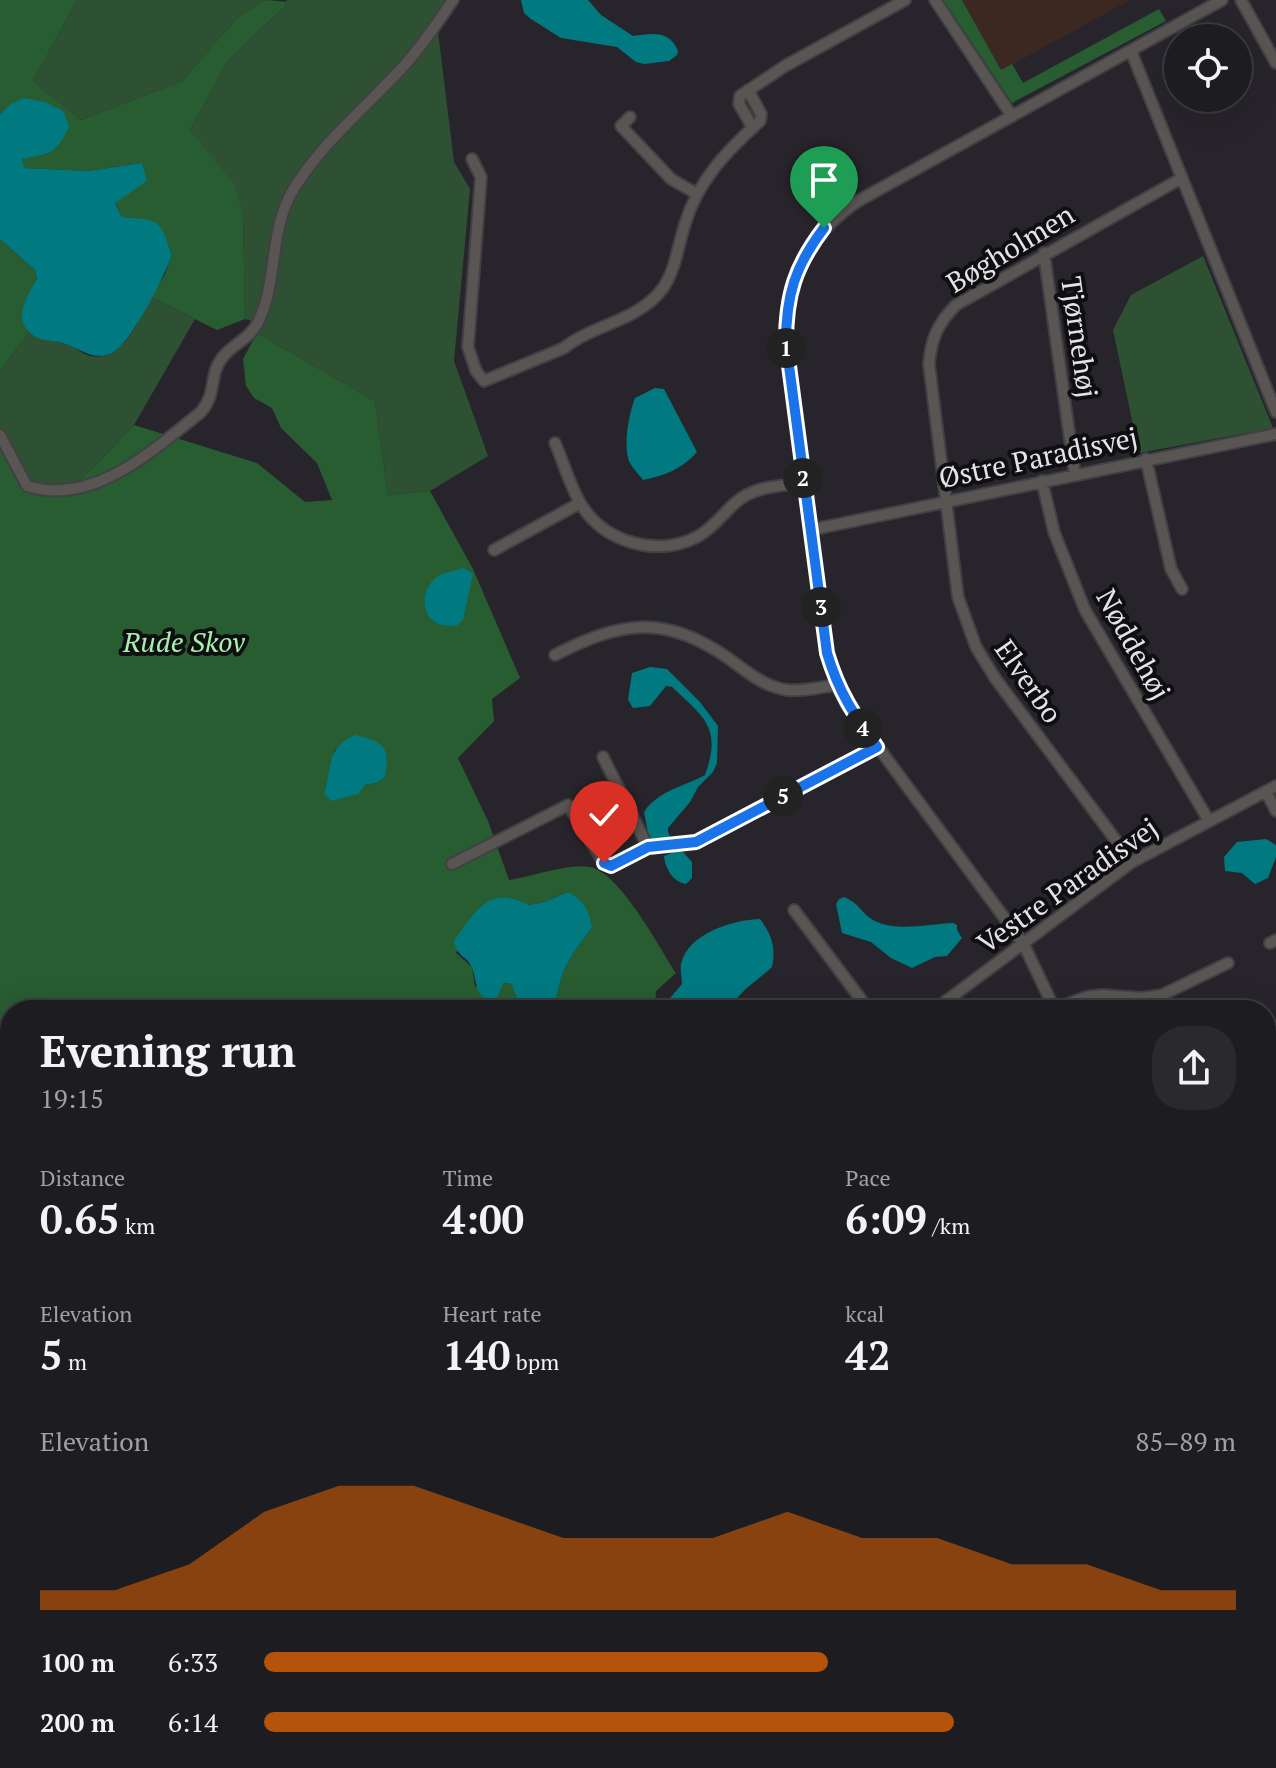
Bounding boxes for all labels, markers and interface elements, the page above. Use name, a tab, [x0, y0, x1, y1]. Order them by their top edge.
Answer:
map controls	[1164, 24, 1252, 112]
button: locate	[1164, 24, 1252, 112]
pin	[790, 146, 858, 228]
icon: arrive	[802, 158, 846, 202]
street label: Bøgholmen	[939, 195, 1081, 301]
street label: Tjørnehøj	[1053, 274, 1107, 400]
pin: 1	[766, 328, 806, 368]
text: 1	[780, 333, 792, 362]
street label: Østre Paradisvej	[935, 418, 1141, 496]
pin: 2	[783, 458, 823, 498]
text: 2	[797, 463, 809, 492]
street label: Nøddehøj	[1088, 582, 1180, 706]
pin: 3	[801, 587, 841, 627]
text: 3	[815, 592, 827, 621]
park label: Rude Skov	[122, 623, 245, 660]
street label: Elverbo	[987, 632, 1071, 730]
pin: 4	[843, 708, 883, 748]
text: 4	[857, 713, 869, 742]
pin: 5	[763, 776, 803, 816]
pin	[570, 781, 638, 863]
text: 5	[777, 781, 789, 810]
icon: check	[582, 793, 626, 837]
street label: Vestre Paradisvej	[969, 809, 1165, 961]
text: Evening run	[40, 1021, 296, 1080]
button: share	[1152, 1026, 1236, 1110]
text: 19:15	[40, 1081, 104, 1115]
text: Distance	[40, 1163, 125, 1192]
text: Time	[443, 1163, 493, 1192]
text: Pace	[845, 1163, 890, 1192]
text: 0.65	[40, 1192, 120, 1245]
text: 4:00	[443, 1192, 524, 1245]
text: 6:09	[845, 1192, 927, 1245]
text: km	[120, 1211, 155, 1240]
text: /km	[927, 1211, 970, 1240]
text: Elevation	[40, 1299, 132, 1328]
text: Heart rate	[443, 1299, 542, 1328]
text: kcal	[845, 1299, 884, 1328]
text: 5	[40, 1328, 63, 1381]
text: 140	[443, 1328, 510, 1381]
text: 42	[845, 1328, 891, 1381]
text: m	[63, 1347, 87, 1376]
text: bpm	[510, 1347, 559, 1376]
text: Elevation	[40, 1424, 149, 1458]
text: 85–89 m	[1136, 1424, 1236, 1458]
text: 100 m	[40, 1645, 115, 1679]
text: 6:33	[168, 1645, 218, 1679]
text: 200 m	[40, 1705, 115, 1739]
text: 6:14	[168, 1705, 218, 1739]

